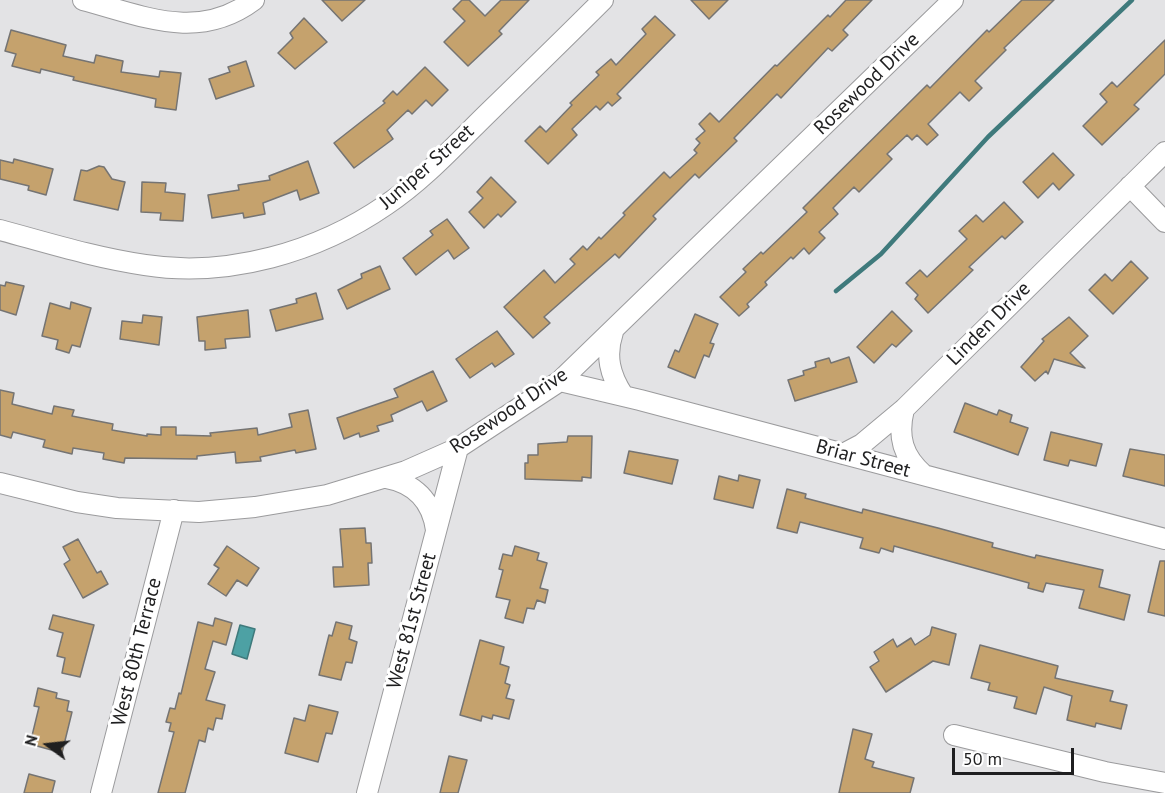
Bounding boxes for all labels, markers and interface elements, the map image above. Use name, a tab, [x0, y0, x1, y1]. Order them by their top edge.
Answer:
street label: Rosewood Drive	[809, 28, 925, 140]
street label: Juniper Street	[375, 120, 479, 214]
street label: Linden Drive	[942, 277, 1036, 371]
street label: Rosewood Drive	[446, 363, 572, 459]
street label: Briar Street	[813, 435, 913, 483]
street label: West 81st Street	[382, 550, 442, 692]
street label: West 80th Terrace	[107, 575, 167, 729]
north arrow	[18, 715, 78, 775]
text: N	[20, 733, 42, 748]
scale bar	[955, 736, 1076, 774]
text: 50 m	[963, 747, 1002, 770]

